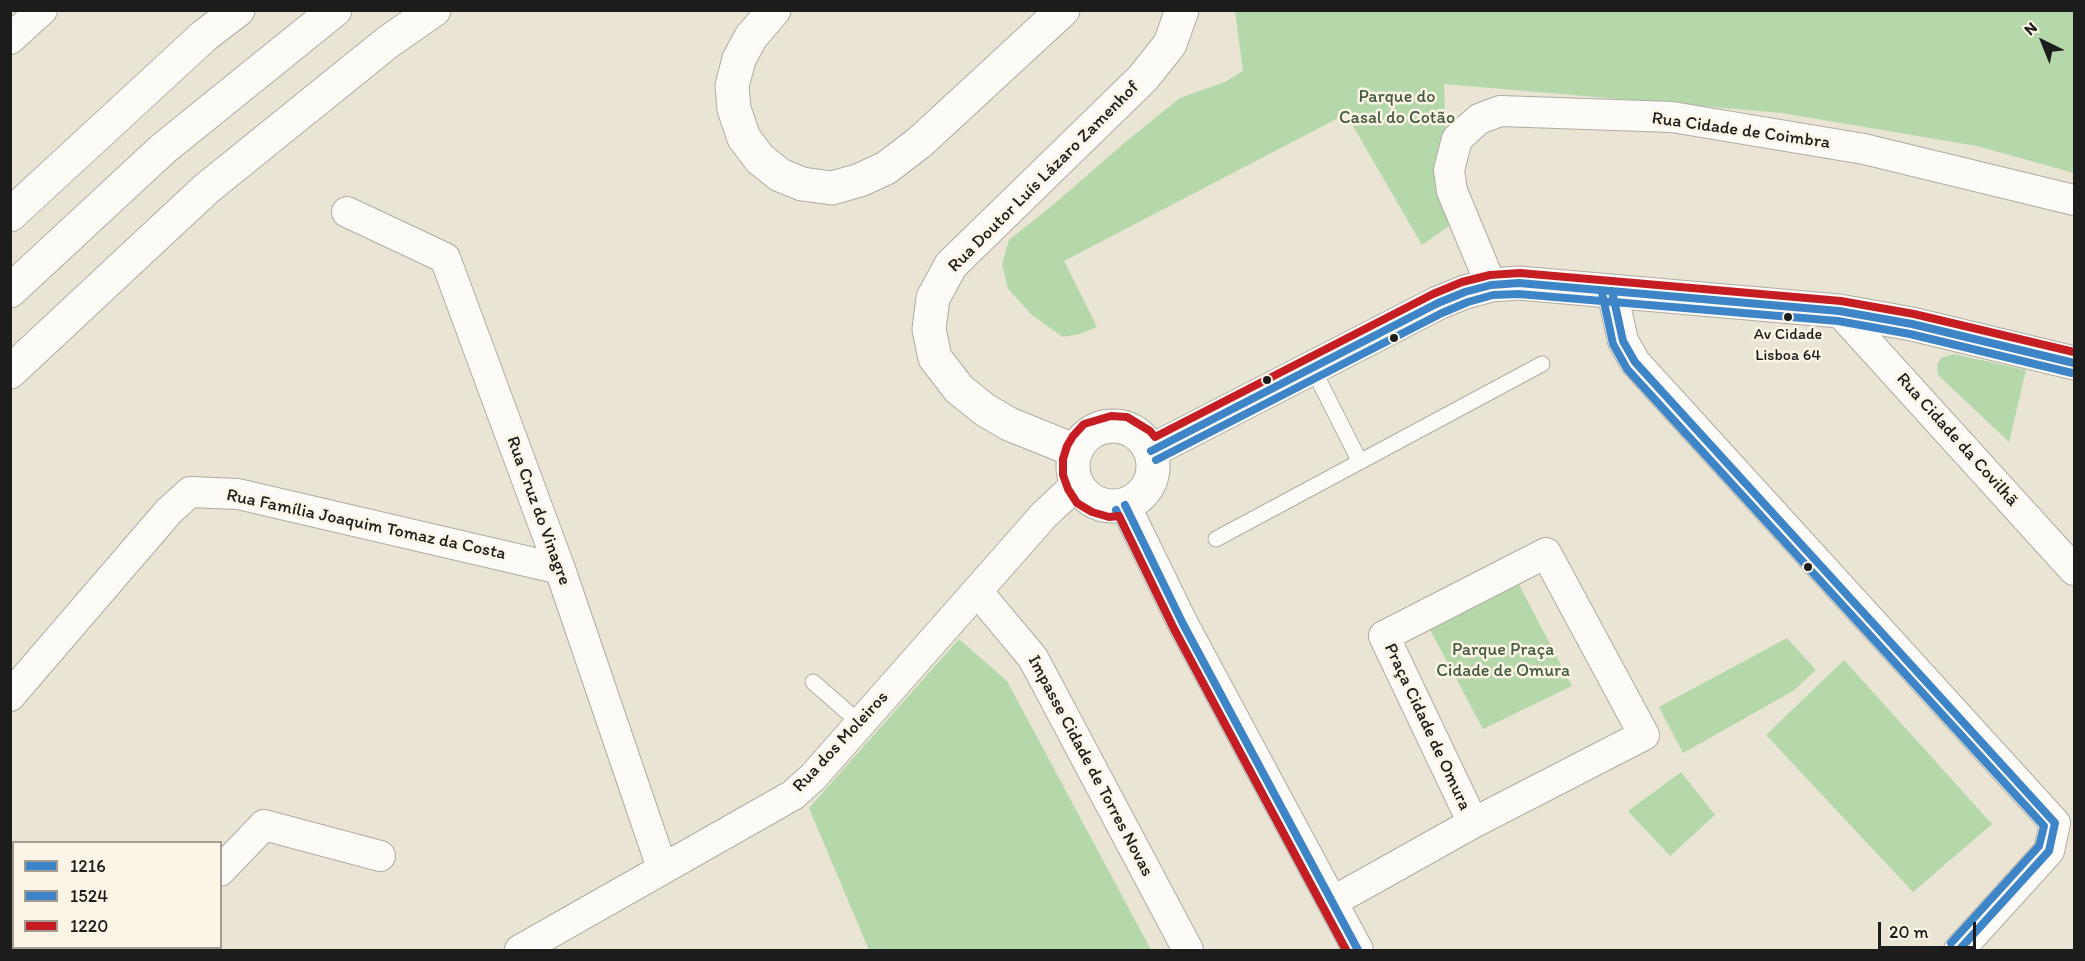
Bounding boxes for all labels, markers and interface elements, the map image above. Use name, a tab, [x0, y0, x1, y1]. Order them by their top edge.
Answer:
north arrow	[2013, 12, 2073, 72]
text: N	[2020, 18, 2041, 39]
street label: Rua Doutor Luís Lázaro Zamenhof	[944, 77, 1144, 277]
park label: Parque do Casal do Cotão	[1339, 86, 1455, 128]
street label: Rua Cidade de Coimbra	[1650, 108, 1832, 154]
marker: Av Cidade Lisboa 64	[1782, 311, 1794, 323]
place label: Av Cidade Lisboa 64	[1754, 325, 1822, 363]
unlabelled marker	[1388, 332, 1400, 344]
street label: Rua Cidade da Covilhã	[1891, 369, 2023, 511]
unlabelled marker	[1261, 374, 1273, 386]
street label: Rua Cruz do Vinagre	[501, 434, 575, 588]
street label: Rua Família Joaquim Tomaz da Costa	[224, 485, 508, 565]
unlabelled marker	[1802, 561, 1814, 573]
park label: Parque Praça Cidade de Omura	[1436, 639, 1570, 682]
street label: Praça Cidade de Omura	[1379, 640, 1475, 814]
street label: Impasse Cidade de Torres Novas	[1022, 652, 1158, 880]
street label: Rua dos Moleiros	[789, 687, 893, 797]
legend	[12, 841, 222, 949]
text: 1216	[70, 855, 106, 877]
text: 1524	[70, 885, 108, 907]
scale bar	[1881, 910, 1978, 948]
text: 1220	[70, 915, 108, 937]
text: 20 m	[1889, 921, 1929, 943]

